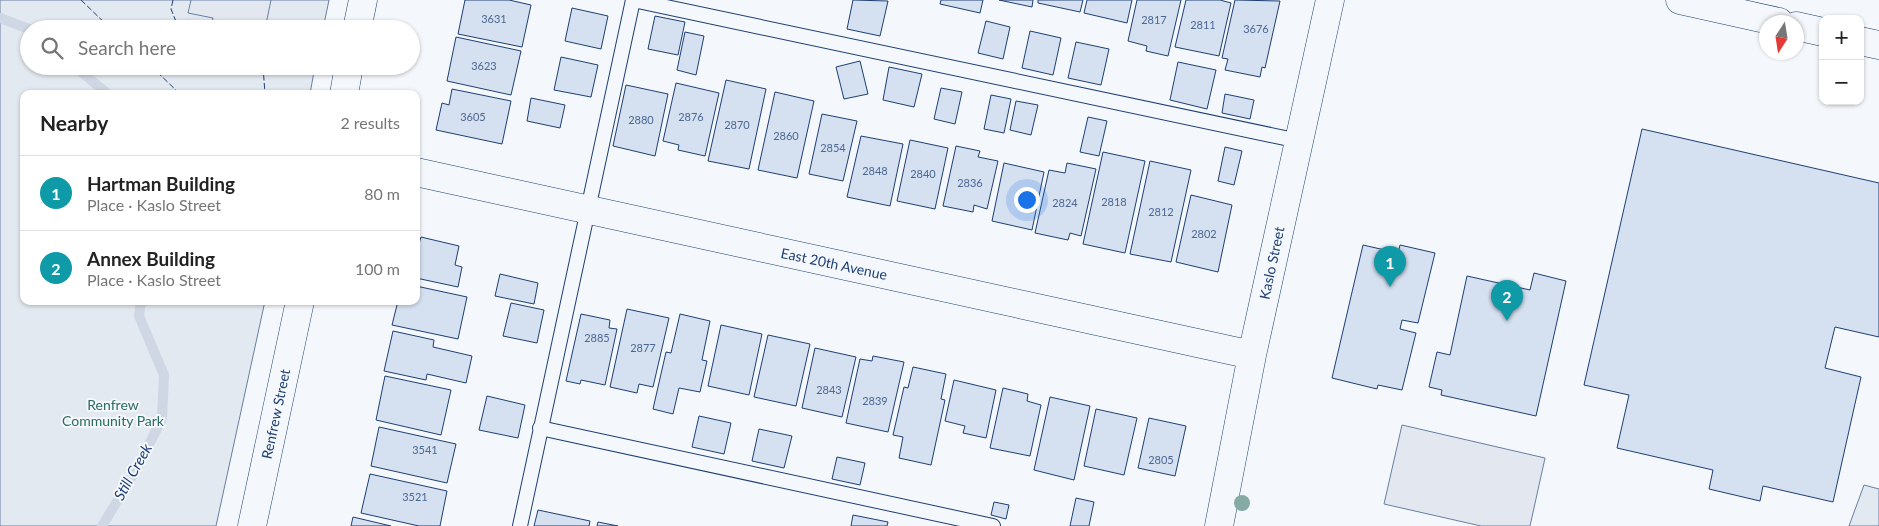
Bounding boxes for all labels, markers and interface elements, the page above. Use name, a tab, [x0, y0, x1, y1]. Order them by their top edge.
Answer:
house number: 3631	[481, 12, 507, 25]
house number: 2817	[1141, 13, 1167, 26]
north arrow	[1759, 15, 1804, 60]
map controls	[1819, 15, 1864, 105]
button: +	[1819, 15, 1864, 60]
house number: 2811	[1190, 18, 1216, 31]
search box	[20, 20, 420, 75]
house number: 3676	[1243, 22, 1269, 35]
icon: search	[38, 34, 66, 62]
text: Search here	[78, 36, 176, 59]
house number: 3623	[471, 59, 497, 72]
button: −	[1819, 60, 1864, 105]
text: Nearby	[40, 110, 108, 135]
house number: 3605	[460, 110, 486, 123]
house number: 2876	[678, 110, 704, 123]
text: 2 results	[340, 113, 400, 132]
house number: 2880	[628, 113, 654, 126]
house number: 2870	[724, 118, 750, 131]
house number: 2860	[773, 129, 799, 142]
house number: 2854	[820, 141, 846, 154]
house number: 2848	[862, 164, 888, 177]
house number: 2840	[910, 167, 936, 180]
text: Hartman Building	[87, 172, 235, 195]
house number: 2836	[957, 176, 983, 189]
text: 1	[51, 184, 61, 203]
text: 80 m	[364, 184, 400, 203]
your location	[1014, 187, 1040, 213]
text: Place · Kaslo Street	[87, 195, 221, 214]
house number: 2818	[1101, 195, 1127, 208]
house number: 2824	[1052, 196, 1078, 209]
house number: 2812	[1148, 205, 1174, 218]
street label: Kaslo Street	[1256, 225, 1288, 301]
house number: 2802	[1191, 227, 1217, 240]
street label: East 20th Avenue	[779, 244, 889, 283]
pin: 1	[1374, 246, 1406, 287]
text: Annex Building	[87, 247, 215, 270]
text: 2	[51, 259, 61, 278]
text: 100 m	[355, 259, 400, 278]
text: Place · Kaslo Street	[87, 270, 221, 289]
pin: 2	[1491, 280, 1523, 321]
house number: 2885	[584, 331, 610, 344]
house number: 2877	[630, 341, 656, 354]
street label: Renfrew Street	[258, 367, 293, 460]
house number: 2843	[816, 383, 842, 396]
house number: 2839	[862, 394, 888, 407]
park label: Renfrew Community Park	[62, 396, 165, 429]
water label: Still Creek	[109, 439, 155, 503]
house number: 3541	[412, 443, 438, 456]
house number: 2805	[1148, 453, 1174, 466]
house number: 3521	[402, 490, 428, 503]

